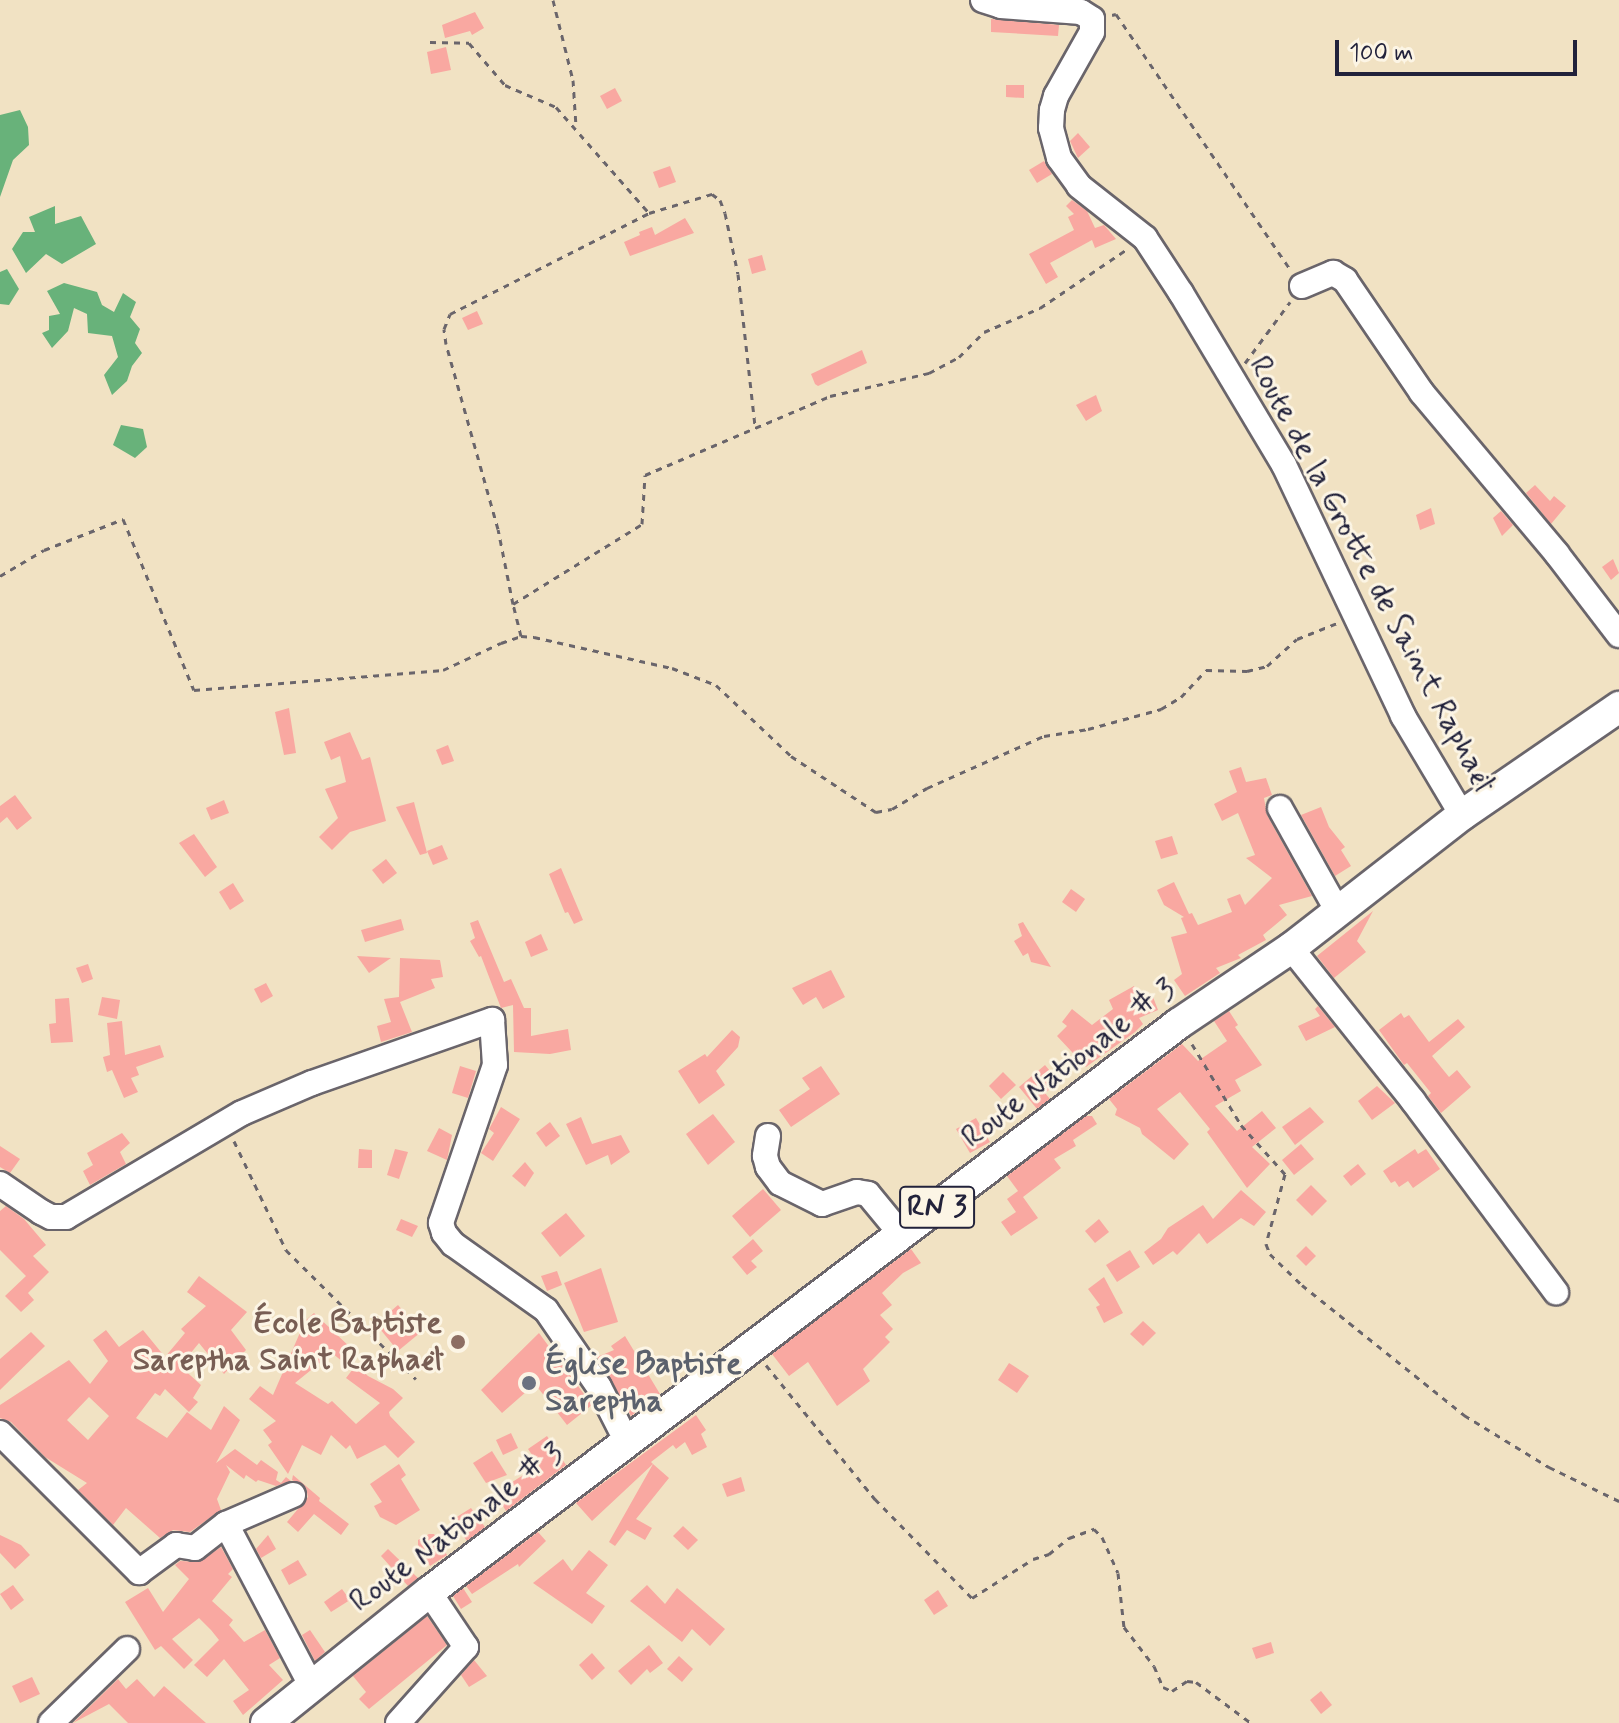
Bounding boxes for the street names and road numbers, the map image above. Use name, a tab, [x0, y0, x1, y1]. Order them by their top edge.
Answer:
street label: Route de la Grotte de Saint Raphaël	[1242, 354, 1500, 794]
street label: Route Nationale # 3	[954, 971, 1184, 1157]
road number: RN 3	[899, 1181, 975, 1233]
street label: Route Nationale # 3	[342, 1435, 572, 1621]

